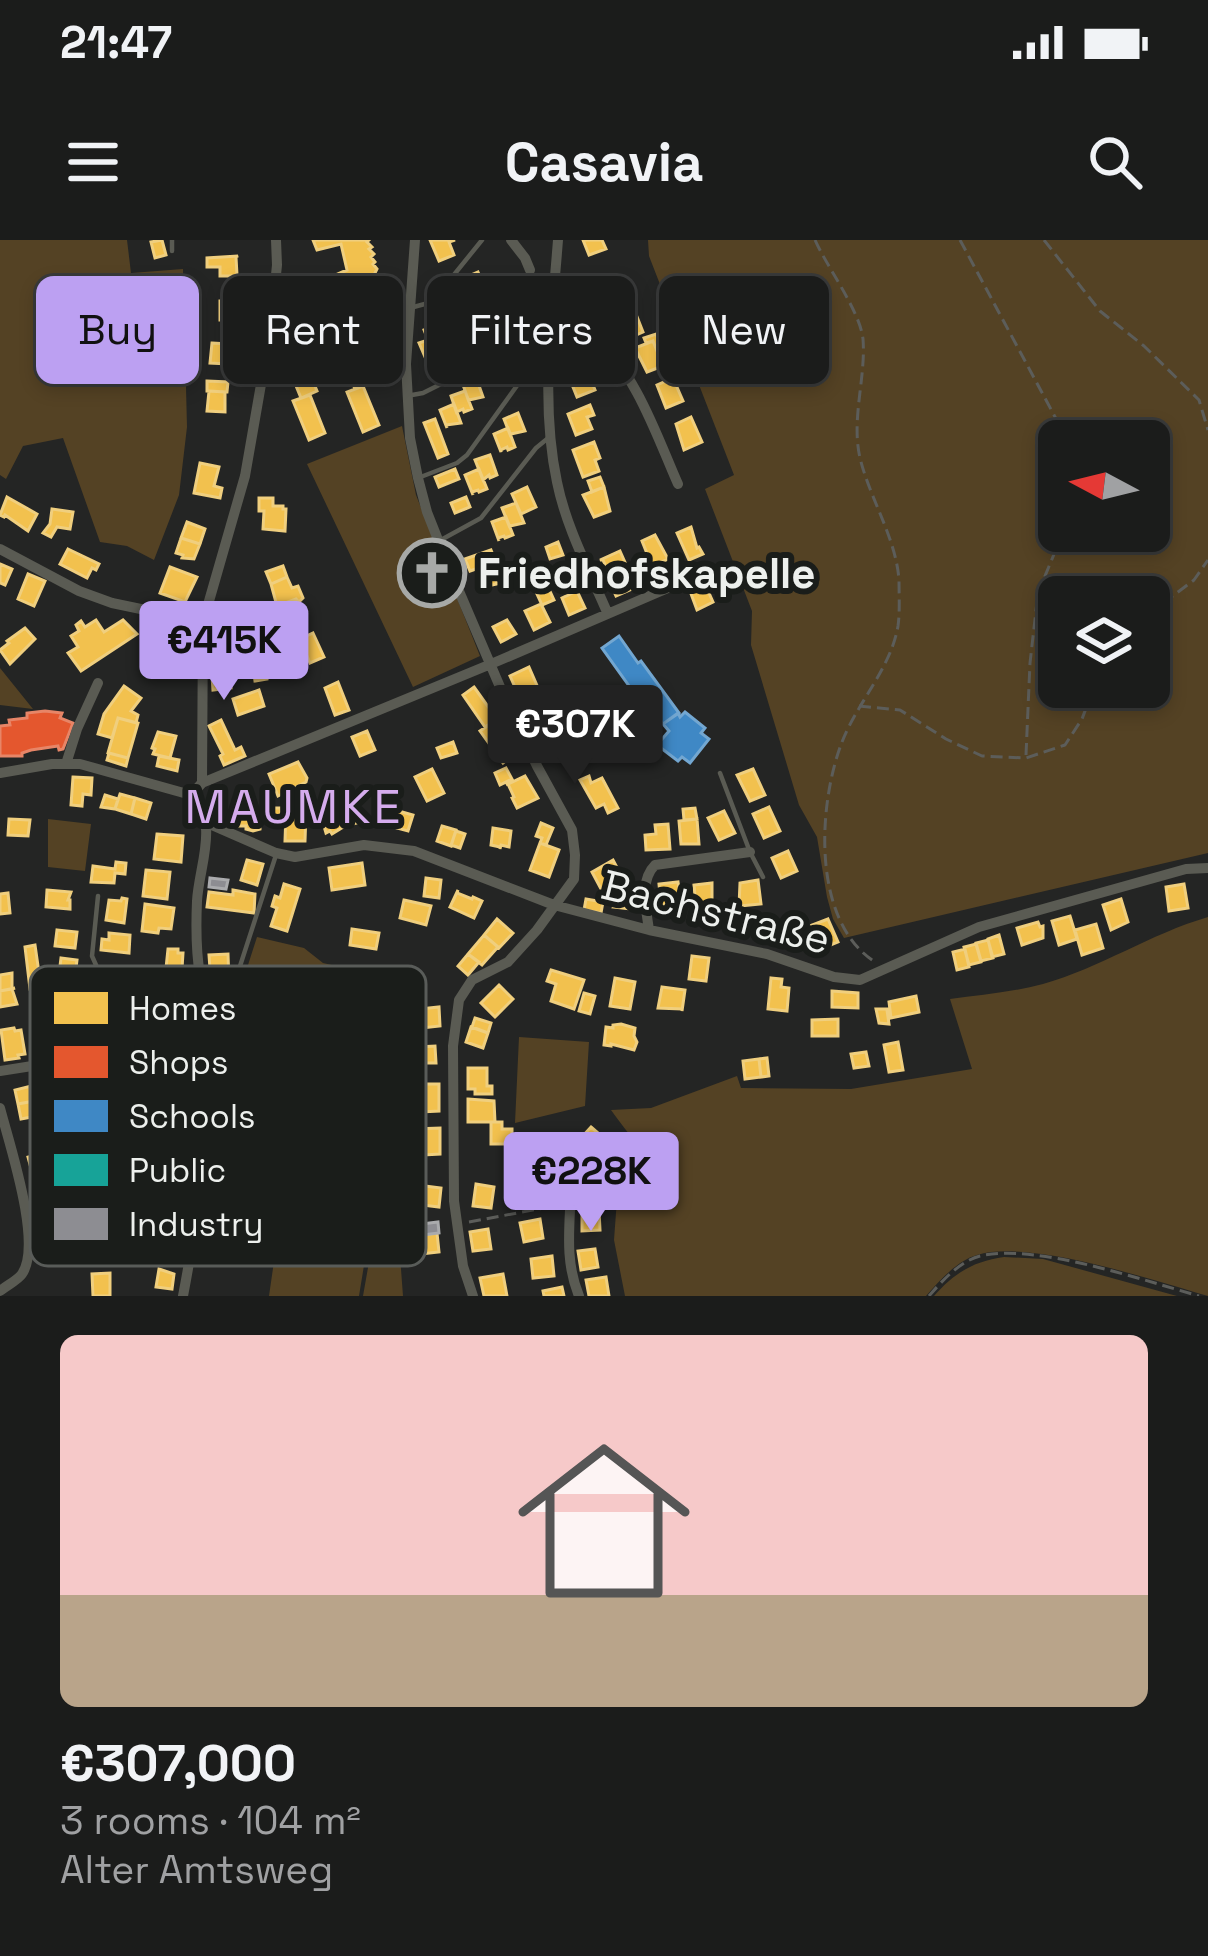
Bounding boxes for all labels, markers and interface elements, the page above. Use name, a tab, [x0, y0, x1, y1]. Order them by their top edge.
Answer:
text: 21:47	[60, 14, 172, 71]
text: Casavia	[505, 128, 703, 197]
icon: menu	[60, 129, 126, 195]
icon: search	[1082, 129, 1148, 195]
chip: Buy	[36, 276, 199, 384]
chip: Rent	[223, 276, 403, 384]
chip: Filters	[427, 276, 635, 384]
chip: New	[659, 276, 829, 384]
north arrow	[1038, 420, 1170, 552]
map controls	[1038, 420, 1170, 708]
church icon: Friedhofskapelle	[397, 538, 467, 608]
place label: Friedhofskapelle	[478, 547, 815, 600]
button: layers	[1038, 576, 1170, 708]
pin: €415K	[140, 601, 308, 703]
text: €415K	[166, 615, 282, 664]
pin: €307K	[491, 685, 659, 787]
text: €307K	[515, 699, 635, 748]
district label: MAUMKE	[185, 776, 403, 837]
street label: Bachstraße	[596, 858, 836, 966]
legend	[30, 966, 426, 1266]
text: Homes	[129, 988, 236, 1030]
text: Shops	[129, 1042, 229, 1084]
text: Schools	[129, 1096, 255, 1138]
pin: €228K	[507, 1132, 675, 1234]
text: €228K	[531, 1146, 651, 1195]
text: Public	[129, 1150, 226, 1192]
text: Industry	[129, 1204, 264, 1246]
icon: home	[496, 1413, 712, 1629]
text: €307,000	[60, 1731, 296, 1796]
text: 3 rooms · 104 m²	[60, 1796, 361, 1845]
text: Alter Amtsweg	[60, 1845, 333, 1894]

